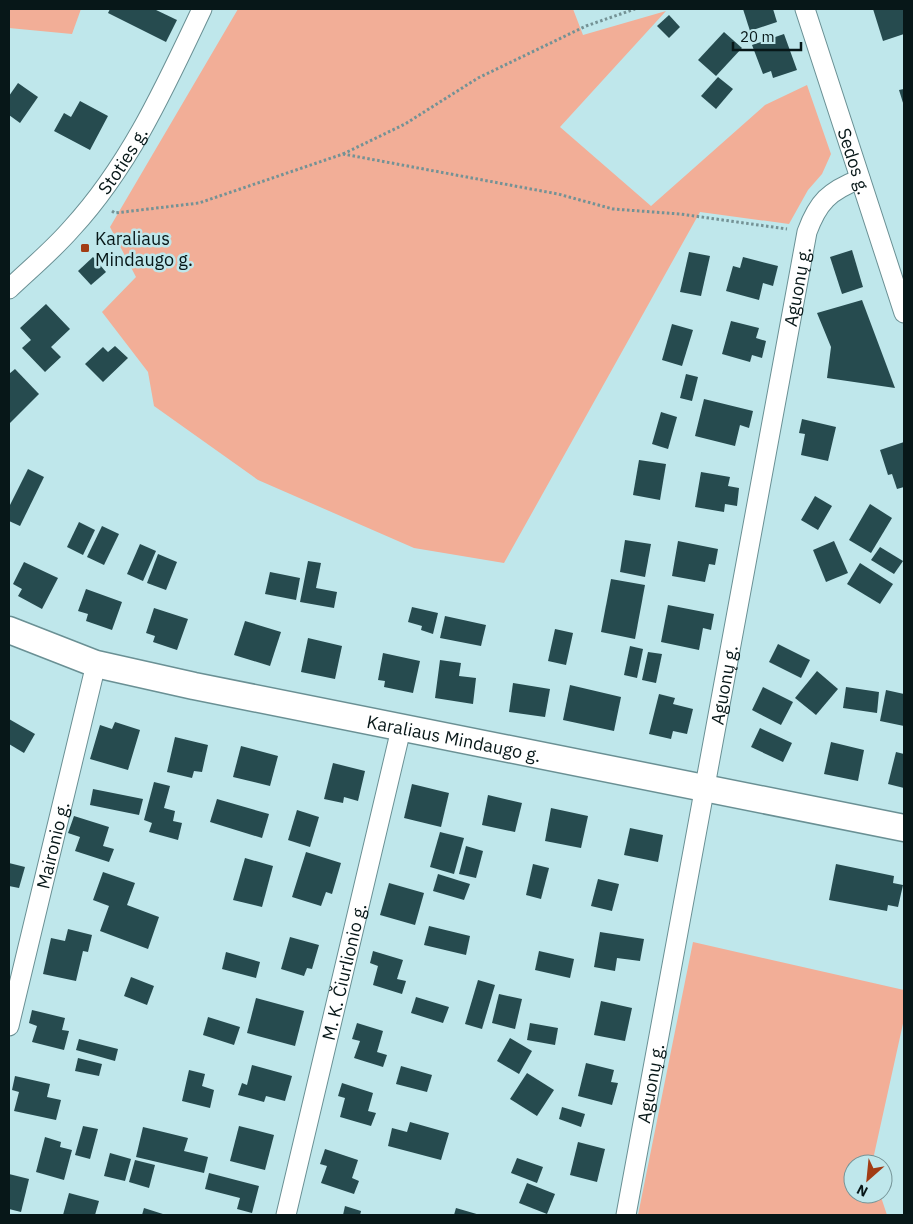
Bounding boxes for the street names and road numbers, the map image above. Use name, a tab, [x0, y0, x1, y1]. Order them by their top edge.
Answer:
street label: Stoties g.	[92, 123, 152, 199]
street label: Sedos g.	[833, 125, 876, 197]
street label: Aguonų g.	[778, 245, 816, 328]
street label: Aguonų g.	[705, 643, 742, 727]
street label: Karaliaus Mindaugo g.	[365, 709, 543, 767]
street label: Maironio g.	[31, 799, 74, 891]
street label: M. K. Čiurlionio g.	[316, 901, 371, 1043]
street label: Aguonų g.	[632, 1041, 669, 1125]

